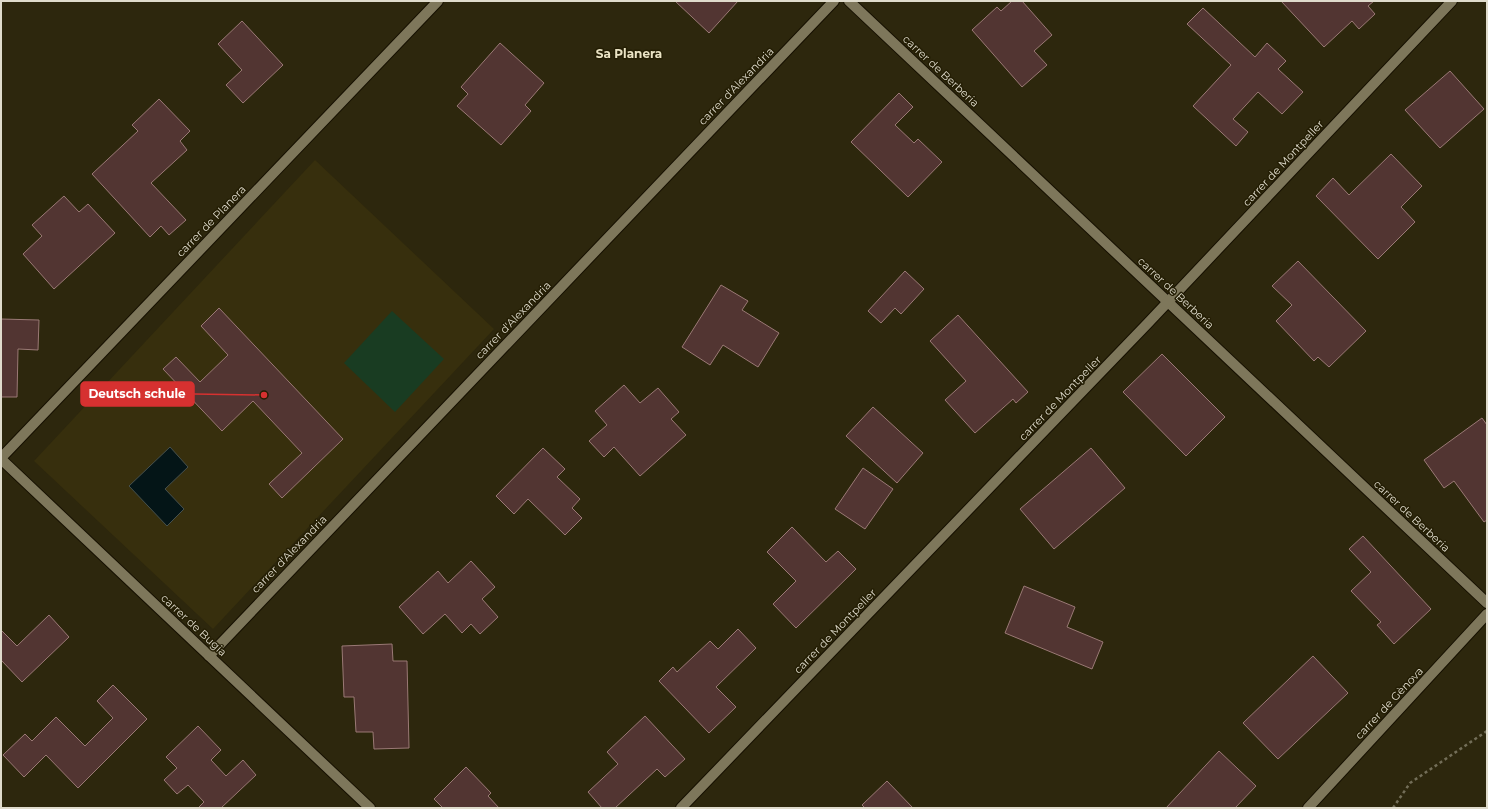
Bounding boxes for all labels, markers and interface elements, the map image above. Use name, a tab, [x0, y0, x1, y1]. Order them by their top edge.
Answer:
street label: carrer de Berberia	[900, 32, 982, 110]
street label: carrer d'Alexandria	[695, 44, 777, 128]
district label: Sa Planera	[596, 46, 662, 61]
street label: carrer de Montpeller	[1239, 117, 1327, 209]
street label: carrer de Planera	[173, 182, 249, 260]
street label: carrer de Berberia	[1135, 254, 1217, 332]
street label: carrer d'Alexandria	[472, 278, 554, 362]
street label: carrer de Montpeller	[1016, 353, 1104, 443]
callout: Deutsch schule	[81, 382, 194, 406]
text: Deutsch schule	[88, 386, 186, 401]
street label: carrer de Berberia	[1371, 477, 1453, 555]
street label: carrer d'Alexandria	[248, 512, 330, 596]
street label: carrer de Montpeller	[791, 586, 879, 676]
street label: carrer de Bugia	[158, 591, 230, 659]
street label: carrer de Gènova	[1352, 664, 1426, 742]

